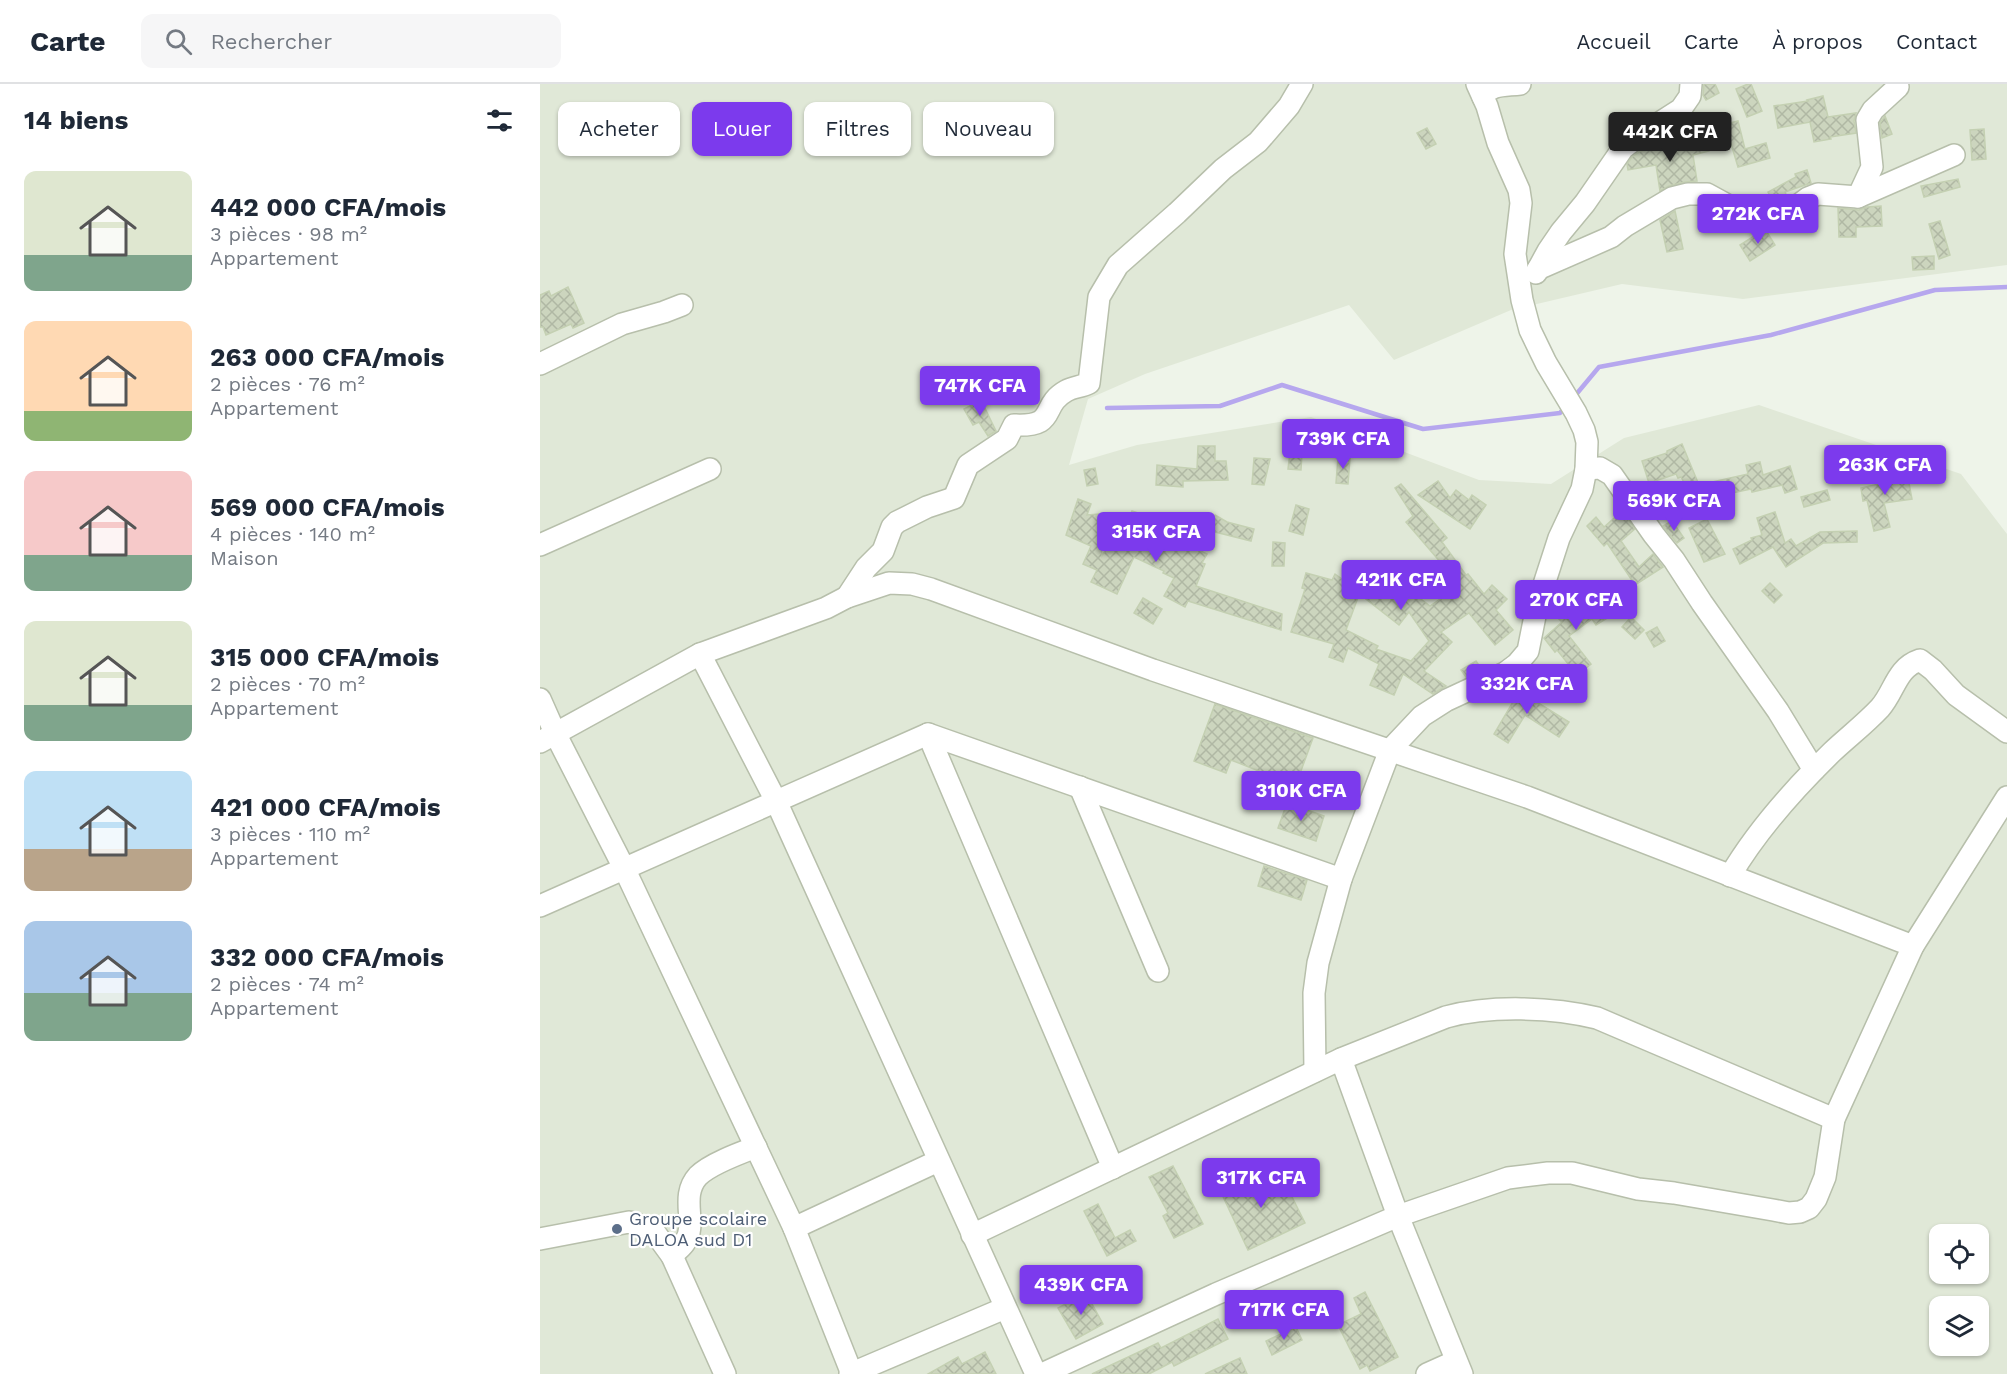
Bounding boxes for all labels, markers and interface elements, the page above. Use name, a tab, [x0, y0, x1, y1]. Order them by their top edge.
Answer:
search box	[141, 14, 561, 68]
text: Carte	[30, 25, 105, 58]
icon: search	[162, 25, 195, 58]
text: Rechercher	[210, 29, 332, 54]
text: Accueil	[1576, 29, 1651, 54]
text: Carte	[1684, 29, 1739, 54]
text: À propos	[1772, 29, 1863, 54]
text: Contact	[1896, 29, 1977, 54]
chip: Acheter	[558, 102, 680, 156]
chip: Louer	[692, 102, 792, 156]
chip: Filtres	[804, 102, 911, 156]
chip: Nouveau	[923, 102, 1054, 156]
icon: filters	[483, 104, 516, 137]
text: 14 biens	[24, 105, 128, 135]
pin: 442K CFA	[1608, 112, 1732, 163]
text: 442K CFA	[1622, 119, 1718, 143]
text: 442 000 CFA/mois	[210, 192, 446, 222]
pin: 272K CFA	[1696, 194, 1820, 245]
icon: home	[72, 195, 144, 267]
text: 272K CFA	[1711, 201, 1805, 225]
text: 3 pièces · 98 m²	[210, 222, 367, 246]
text: Appartement	[210, 246, 338, 270]
text: 263 000 CFA/mois	[210, 342, 444, 372]
icon: home	[72, 345, 144, 417]
pin: 747K CFA	[918, 366, 1042, 417]
text: 2 pièces · 76 m²	[210, 372, 365, 396]
text: 747K CFA	[934, 373, 1026, 397]
text: Appartement	[210, 396, 338, 420]
pin: 739K CFA	[1281, 419, 1405, 470]
text: 739K CFA	[1296, 426, 1390, 450]
pin: 263K CFA	[1823, 445, 1947, 496]
text: 263K CFA	[1838, 452, 1932, 476]
pin: 569K CFA	[1612, 481, 1736, 532]
text: 569K CFA	[1627, 488, 1721, 512]
text: 569 000 CFA/mois	[210, 492, 445, 522]
icon: home	[72, 495, 144, 567]
pin: 315K CFA	[1094, 512, 1218, 563]
text: 315K CFA	[1111, 519, 1201, 543]
text: 4 pièces · 140 m²	[210, 522, 375, 546]
text: Maison	[210, 546, 279, 570]
pin: 421K CFA	[1339, 560, 1463, 611]
text: 421K CFA	[1356, 567, 1446, 591]
pin: 270K CFA	[1514, 580, 1638, 631]
text: 270K CFA	[1529, 587, 1623, 611]
text: 315 000 CFA/mois	[210, 642, 439, 672]
icon: home	[72, 645, 144, 717]
pin: 332K CFA	[1465, 664, 1589, 715]
text: 332K CFA	[1480, 671, 1574, 695]
text: 2 pièces · 70 m²	[210, 672, 365, 696]
text: Appartement	[210, 696, 338, 720]
pin: 310K CFA	[1239, 771, 1363, 822]
text: 310K CFA	[1256, 778, 1346, 802]
text: 421 000 CFA/mois	[210, 792, 441, 822]
icon: home	[72, 795, 144, 867]
text: 3 pièces · 110 m²	[210, 822, 370, 846]
text: Appartement	[210, 846, 338, 870]
text: 332 000 CFA/mois	[210, 942, 444, 972]
icon: home	[72, 945, 144, 1017]
text: 2 pièces · 74 m²	[210, 972, 364, 996]
text: Appartement	[210, 996, 338, 1020]
pin: 317K CFA	[1199, 1158, 1323, 1209]
text: 317K CFA	[1216, 1165, 1306, 1189]
place label: Groupe scolaire DALOA sud D1	[629, 1208, 767, 1250]
marker: Groupe scolaire DALOA sud D1	[610, 1222, 624, 1236]
map controls	[1929, 1224, 1989, 1356]
button: locate	[1929, 1224, 1989, 1284]
pin: 439K CFA	[1019, 1265, 1143, 1316]
text: 439K CFA	[1034, 1272, 1128, 1296]
pin: 717K CFA	[1222, 1290, 1346, 1341]
button: layers	[1929, 1296, 1989, 1356]
text: 717K CFA	[1239, 1297, 1329, 1321]

